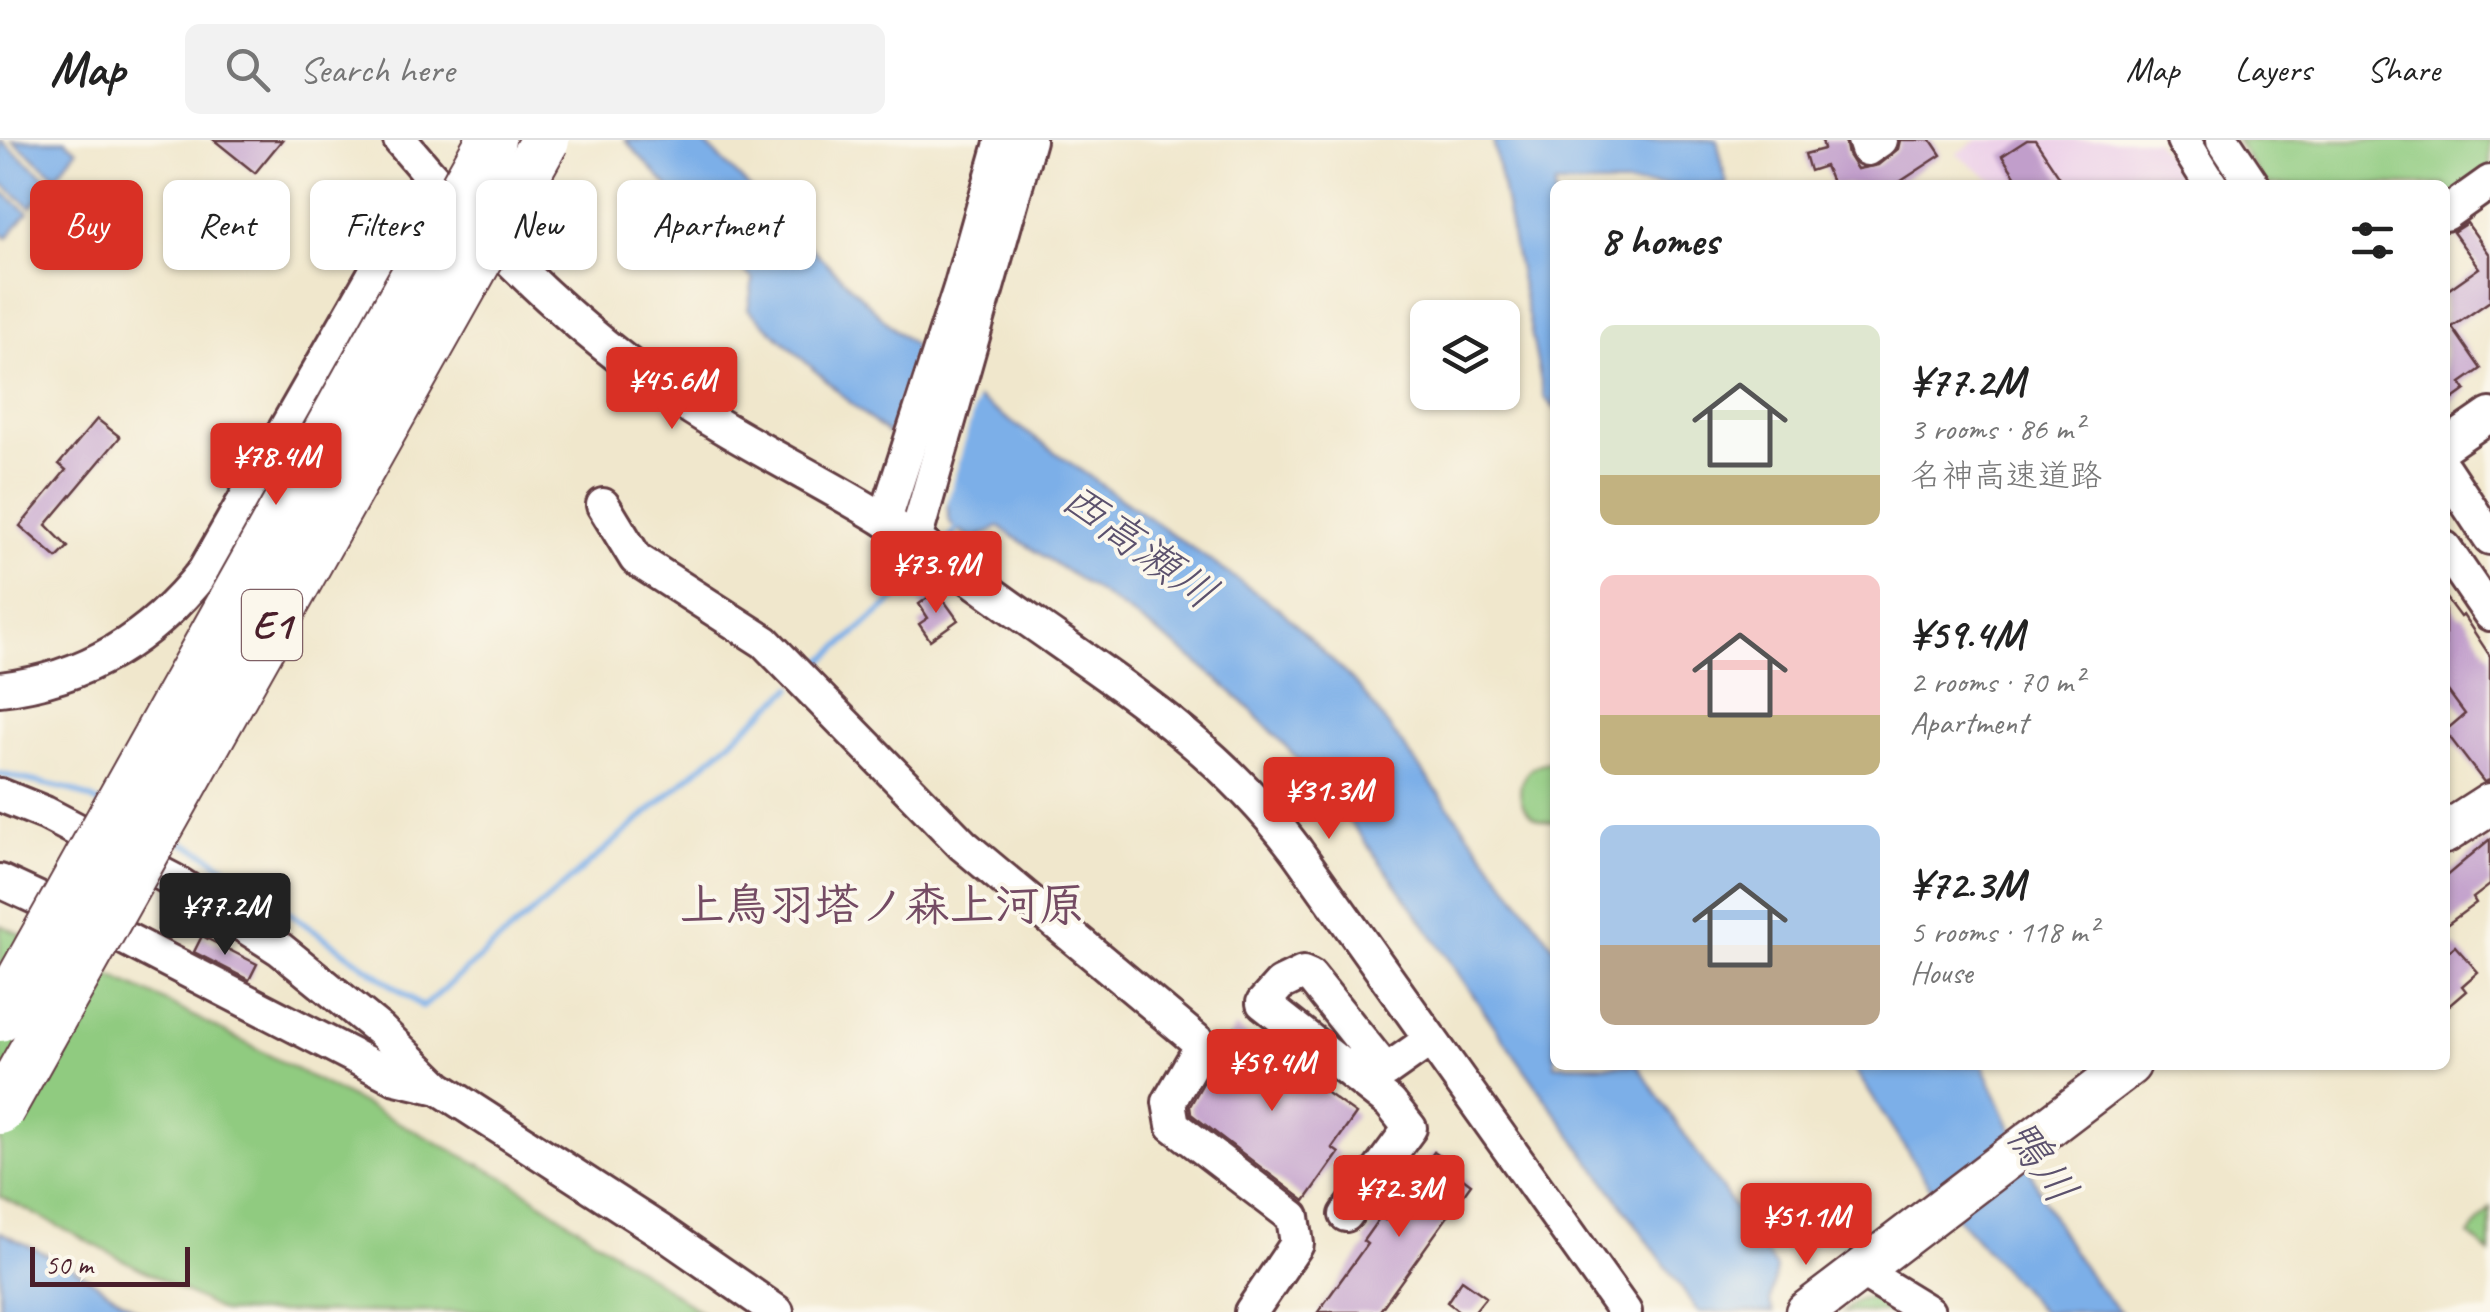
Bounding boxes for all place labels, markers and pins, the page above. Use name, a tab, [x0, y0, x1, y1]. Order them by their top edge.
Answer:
pin: ¥45.6M	[591, 347, 753, 432]
pin: ¥78.4M	[195, 423, 357, 508]
pin: ¥73.9M	[855, 531, 1017, 616]
pin: ¥31.3M	[1248, 757, 1410, 842]
pin: ¥77.2M	[144, 873, 306, 958]
pin: ¥59.4M	[1191, 1029, 1353, 1114]
pin: ¥72.3M	[1318, 1155, 1480, 1240]
pin: ¥51.1M	[1725, 1183, 1887, 1268]

